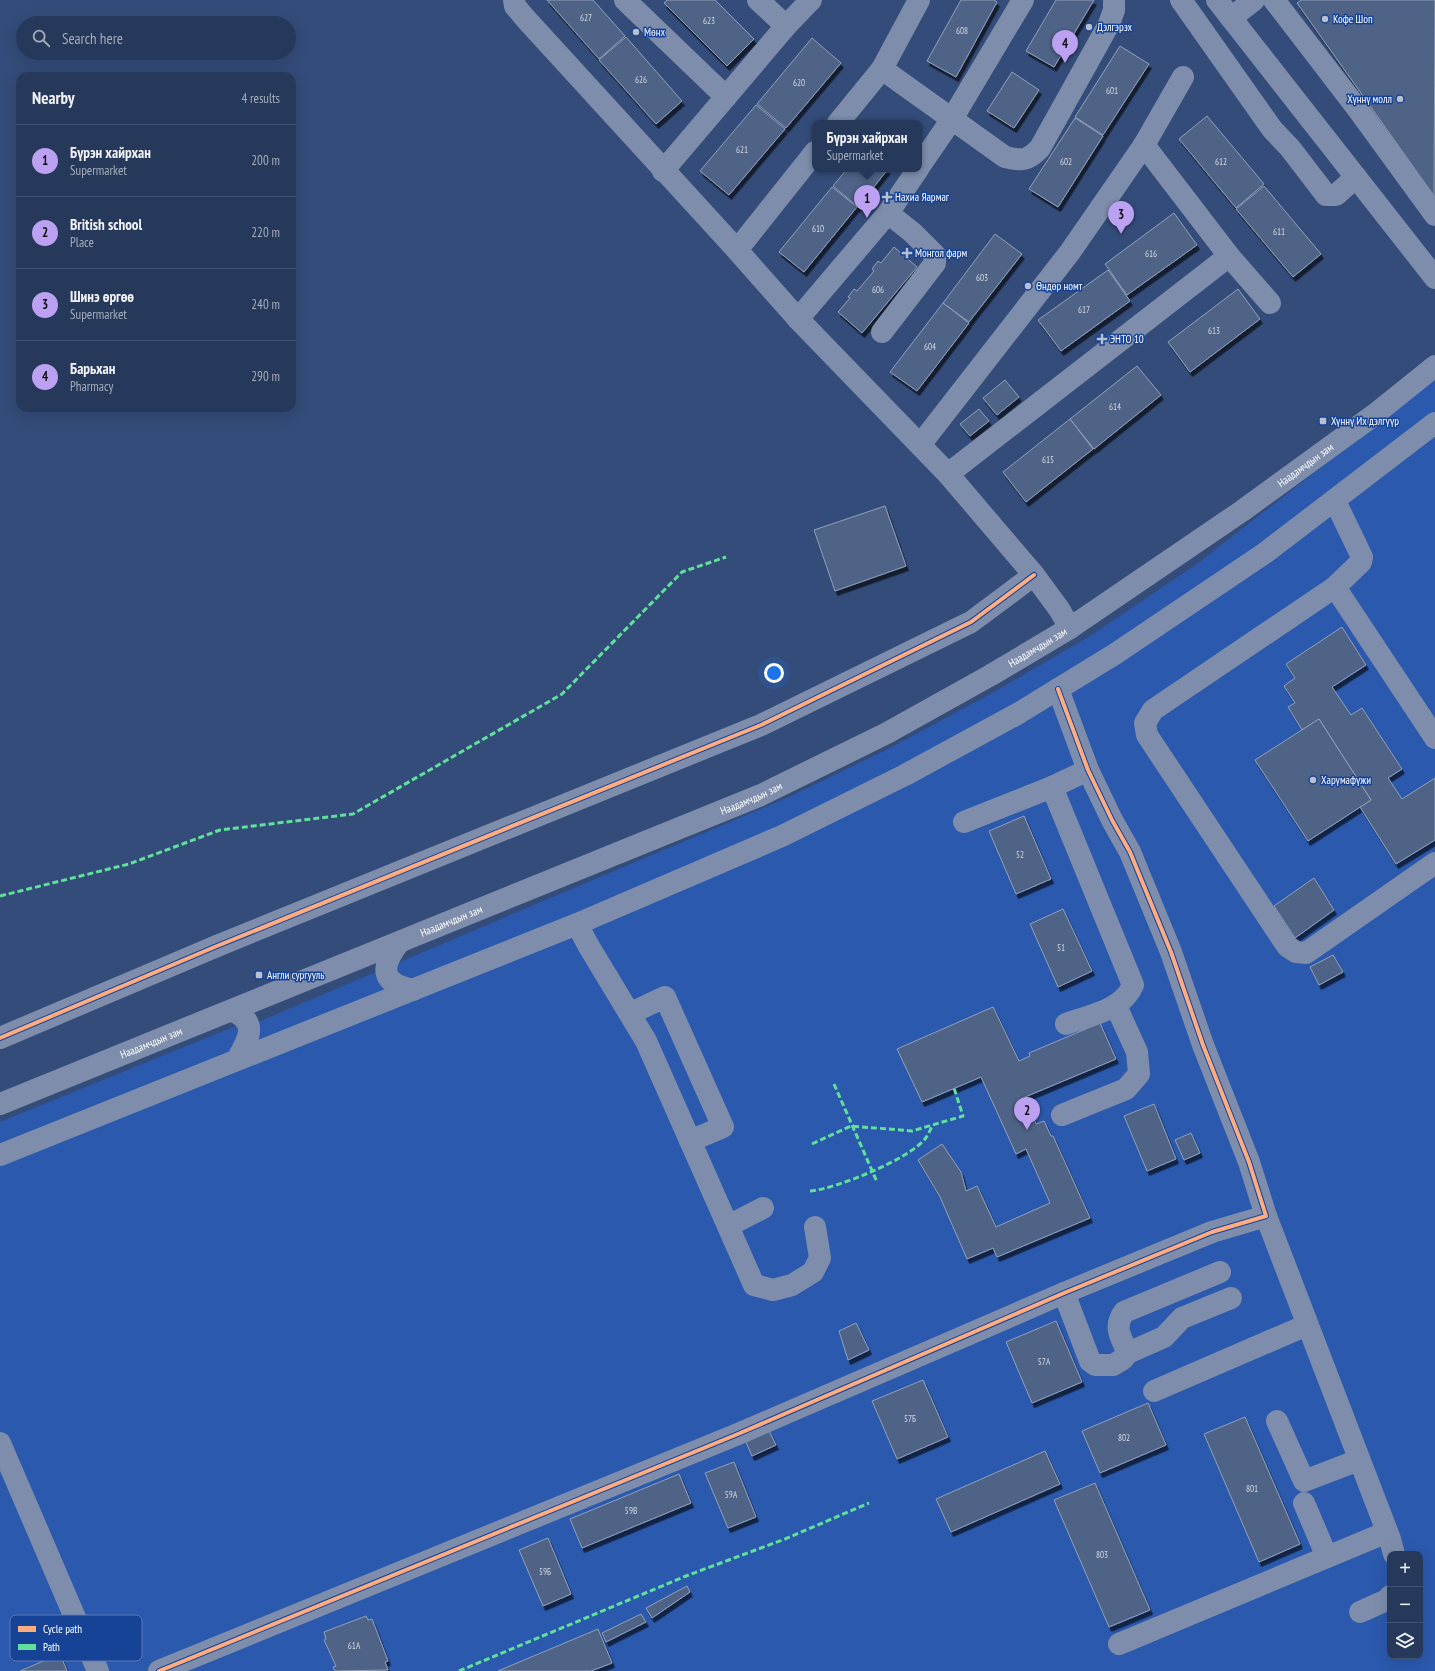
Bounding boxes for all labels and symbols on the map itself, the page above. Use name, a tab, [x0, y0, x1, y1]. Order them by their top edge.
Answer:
house number: 627	[580, 12, 592, 23]
place label: Кофе Шоп	[1333, 12, 1373, 26]
marker: Кофе Шоп	[1320, 14, 1330, 24]
house number: 623	[703, 15, 715, 26]
place label: Дэлгэрэх	[1097, 20, 1133, 34]
marker: Дэлгэрэх	[1084, 22, 1094, 32]
place label: Мөнх	[644, 25, 666, 39]
house number: 608	[956, 25, 968, 36]
marker: Мөнх	[631, 27, 641, 37]
pin: 4	[1052, 30, 1078, 63]
house number: 626	[635, 74, 647, 85]
house number: 620	[793, 77, 805, 88]
house number: 601	[1106, 85, 1118, 96]
place label: Хүннү молл	[1347, 92, 1392, 106]
marker: Хүннү молл	[1395, 94, 1405, 104]
house number: 621	[736, 144, 748, 155]
house number: 602	[1060, 156, 1072, 167]
house number: 612	[1215, 156, 1227, 167]
pin: 1	[854, 185, 880, 218]
place label: Нахиа Яармаг	[895, 190, 950, 204]
marker: Нахиа Яармаг	[882, 192, 892, 202]
pin: 3	[1108, 201, 1134, 234]
house number: 610	[812, 223, 824, 234]
house number: 611	[1273, 226, 1285, 237]
place label: Монгол фарм	[915, 246, 967, 260]
marker: Монгол фарм	[902, 248, 912, 258]
house number: 616	[1145, 248, 1157, 259]
house number: 603	[976, 272, 988, 283]
place label: Өндөр номт	[1036, 279, 1083, 293]
marker: Өндөр номт	[1023, 281, 1033, 291]
house number: 606	[872, 284, 884, 295]
house number: 617	[1078, 304, 1090, 315]
house number: 613	[1208, 325, 1220, 336]
place label: ЭНТО 10	[1110, 332, 1144, 346]
marker: ЭНТО 10	[1097, 334, 1107, 344]
house number: 604	[924, 341, 936, 352]
house number: 614	[1109, 401, 1121, 412]
place label: Хүннү Их дэлгүүр	[1331, 414, 1399, 428]
marker: Хүннү Их дэлгүүр	[1318, 416, 1328, 426]
street label: Наадамчдын зам	[1274, 440, 1336, 490]
house number: 615	[1042, 454, 1054, 465]
street label: Наадамчдын зам	[1006, 624, 1070, 670]
your location	[764, 663, 784, 683]
place label: Харүмафүжи	[1321, 773, 1371, 787]
marker: Харүмафүжи	[1308, 775, 1318, 785]
street label: Наадамчдын зам	[718, 779, 785, 818]
house number: 52	[1016, 849, 1024, 860]
street label: Наадамчдын зам	[418, 902, 485, 940]
house number: 51	[1057, 942, 1065, 953]
place label: Англи сургууль	[267, 968, 324, 982]
marker: Англи сургууль	[254, 970, 264, 980]
street label: Наадамчдын зам	[118, 1024, 184, 1062]
pin: 2	[1014, 1097, 1040, 1130]
house number: 57А	[1038, 1356, 1051, 1367]
house number: 57Б	[904, 1413, 916, 1424]
house number: 802	[1118, 1432, 1130, 1443]
house number: 801	[1246, 1483, 1258, 1494]
house number: 59А	[725, 1489, 738, 1500]
house number: 59В	[625, 1505, 637, 1516]
house number: 803	[1096, 1549, 1108, 1560]
house number: 59Б	[539, 1566, 551, 1577]
legend	[10, 1615, 142, 1661]
text: Cycle path	[43, 1622, 82, 1636]
text: Path	[43, 1640, 60, 1654]
house number: 61А	[348, 1640, 361, 1651]

